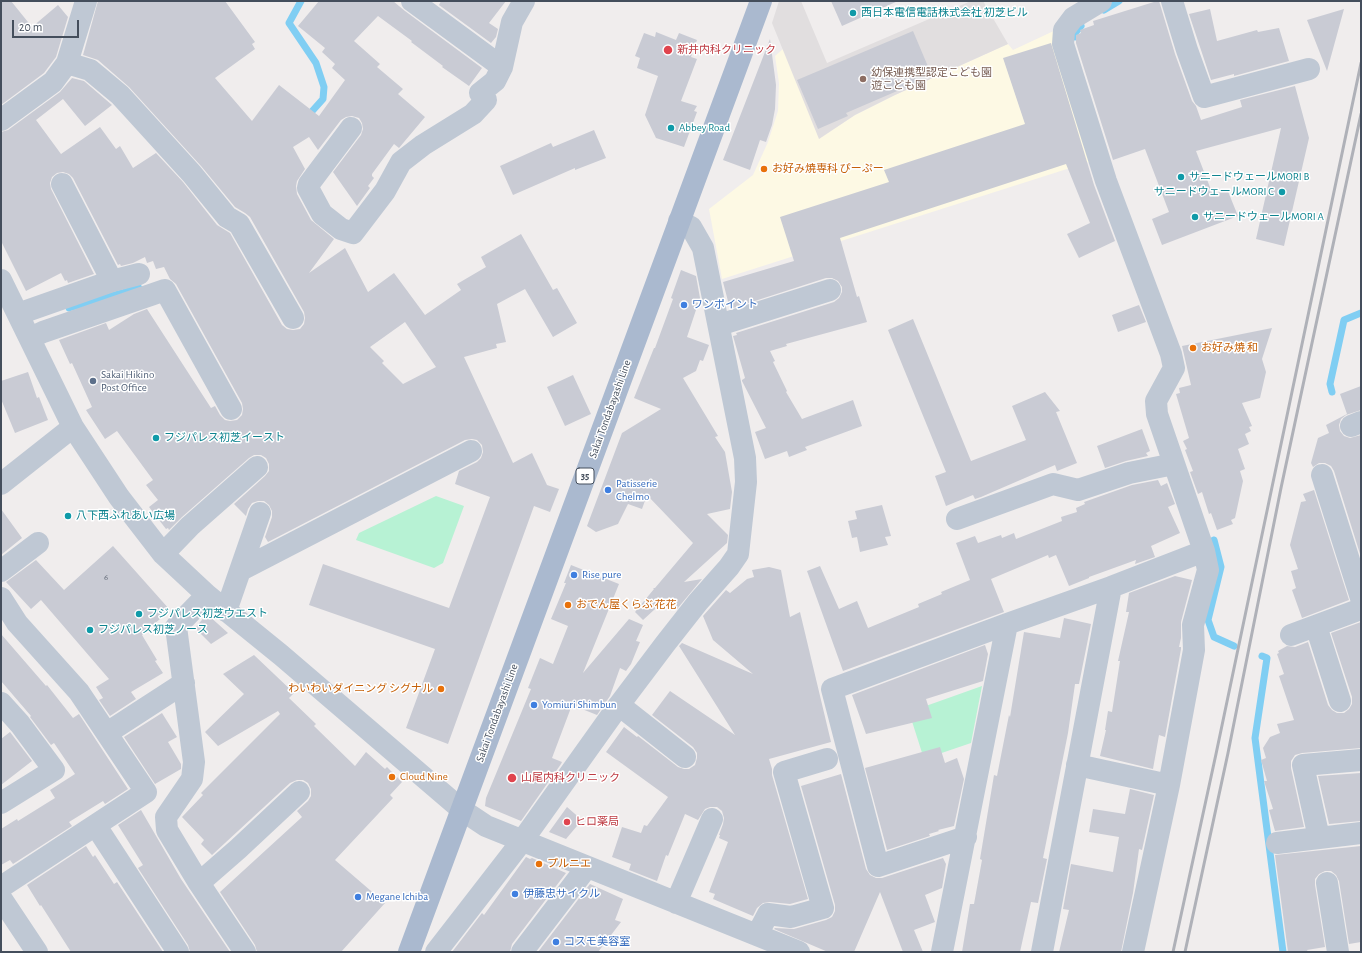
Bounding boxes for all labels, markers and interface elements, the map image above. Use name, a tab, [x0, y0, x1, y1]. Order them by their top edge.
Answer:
place label: 西日本電信電話株式会社 初芝ビル	[861, 6, 1028, 20]
marker: 西日本電信電話株式会社 初芝ビル	[848, 8, 858, 18]
scale bar	[14, 12, 81, 38]
text: 20 m	[19, 21, 42, 33]
place label: 新井内科クリニック	[677, 43, 776, 57]
marker: 新井内科クリニック	[662, 44, 674, 56]
place label: 幼保連携型認定こども園 遊こども園	[871, 66, 992, 92]
marker: 幼保連携型認定こども園 遊こども園	[858, 74, 868, 84]
place label: Abbey Road	[679, 121, 730, 135]
marker: Abbey Road	[666, 123, 676, 133]
place label: お好み焼専科 ぴーぷー	[772, 162, 884, 176]
marker: お好み焼専科 ぴーぷー	[759, 164, 769, 174]
place label: サニードウェールMORI B	[1189, 170, 1309, 184]
marker: サニードウェールMORI B	[1176, 172, 1186, 182]
place label: サニードウェールMORI C	[1154, 185, 1274, 199]
marker: サニードウェールMORI C	[1277, 187, 1287, 197]
place label: サニードウェールMORI A	[1203, 210, 1324, 224]
marker: サニードウェールMORI A	[1190, 212, 1200, 222]
place label: ワンポイント	[692, 298, 758, 312]
marker: ワンポイント	[679, 300, 689, 310]
place label: お好み焼 和	[1201, 341, 1258, 355]
marker: お好み焼 和	[1188, 343, 1198, 353]
street label: Sakai Tondabayashi Line	[586, 358, 634, 460]
place label: Sakai Hikino Post Office	[101, 368, 154, 394]
marker: Sakai Hikino Post Office	[88, 376, 98, 386]
place label: フジパレス初芝イースト	[164, 431, 285, 445]
marker: フジパレス初芝イースト	[151, 433, 161, 443]
road number: 35	[576, 468, 594, 484]
place label: Patisserie Chelmo	[616, 477, 657, 503]
marker: Patisserie Chelmo	[603, 485, 613, 495]
place label: 八下西ふれあい広場	[76, 509, 175, 523]
marker: 八下西ふれあい広場	[63, 511, 73, 521]
place label: Rise pure	[582, 568, 621, 582]
marker: Rise pure	[569, 570, 579, 580]
house number: 6	[104, 572, 108, 582]
place label: おでん屋くらぶ 花花	[576, 598, 677, 612]
marker: おでん屋くらぶ 花花	[563, 600, 573, 610]
place label: フジパレス初芝ウエスト	[147, 607, 268, 621]
marker: フジパレス初芝ウエスト	[134, 609, 144, 619]
place label: フジパレス初芝ノース	[98, 623, 208, 637]
marker: フジパレス初芝ノース	[85, 625, 95, 635]
street label: Sakai Tondabayashi Line	[473, 662, 521, 764]
place label: わいわいダイニング シグナル	[288, 682, 433, 696]
marker: わいわいダイニング シグナル	[436, 684, 446, 694]
place label: Yomiuri Shimbun	[542, 698, 616, 712]
marker: Yomiuri Shimbun	[529, 700, 539, 710]
place label: Cloud Nine	[400, 770, 448, 784]
place label: 山尾内科クリニック	[521, 771, 620, 785]
marker: Cloud Nine	[387, 772, 397, 782]
marker: 山尾内科クリニック	[506, 772, 518, 784]
place label: ヒロ薬局	[575, 815, 619, 829]
marker: ヒロ薬局	[562, 817, 572, 827]
place label: プルニエ	[547, 857, 591, 871]
marker: プルニエ	[534, 859, 544, 869]
place label: 伊藤忠サイクル	[523, 887, 600, 901]
marker: 伊藤忠サイクル	[510, 889, 520, 899]
place label: Megane Ichiba	[366, 890, 428, 904]
marker: Megane Ichiba	[353, 892, 363, 902]
place label: コスモ美容室	[564, 935, 630, 949]
marker: コスモ美容室	[551, 937, 561, 947]

